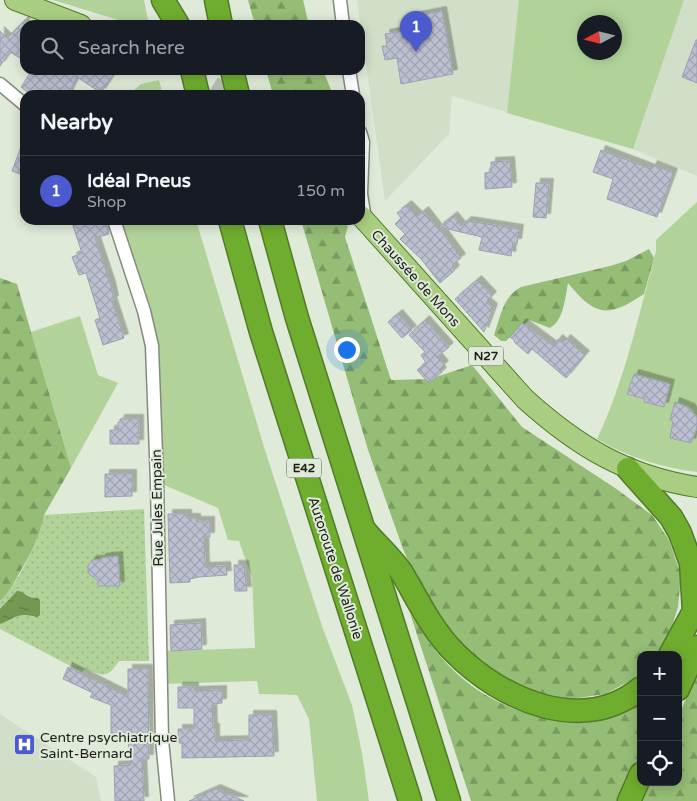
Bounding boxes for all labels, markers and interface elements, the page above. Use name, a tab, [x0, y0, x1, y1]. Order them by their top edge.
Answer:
pin: 1	[400, 11, 432, 52]
north arrow	[577, 15, 622, 60]
search box	[20, 20, 365, 75]
icon: search	[38, 34, 66, 62]
text: Search here	[78, 37, 185, 59]
text: Nearby	[40, 110, 113, 135]
text: Idéal Pneus	[87, 170, 191, 192]
text: 1	[51, 181, 61, 201]
text: 150 m	[296, 181, 345, 201]
text: Shop	[87, 192, 126, 212]
street label: Chaussée de Mons	[367, 226, 464, 331]
your location	[334, 337, 360, 363]
road number: N27	[468, 346, 504, 366]
street label: Rue Jules Empain	[148, 449, 167, 567]
road number: E42	[286, 458, 322, 478]
street label: Autoroute de Wallonie	[304, 495, 367, 642]
map controls	[637, 651, 682, 786]
button: +	[637, 651, 682, 696]
button: −	[637, 696, 682, 741]
place label: Centre psychiatrique Saint-Bernard	[40, 729, 177, 762]
hospital icon: Centre psychiatrique Saint-Bernard	[12, 733, 36, 757]
button: locate	[637, 741, 682, 786]

